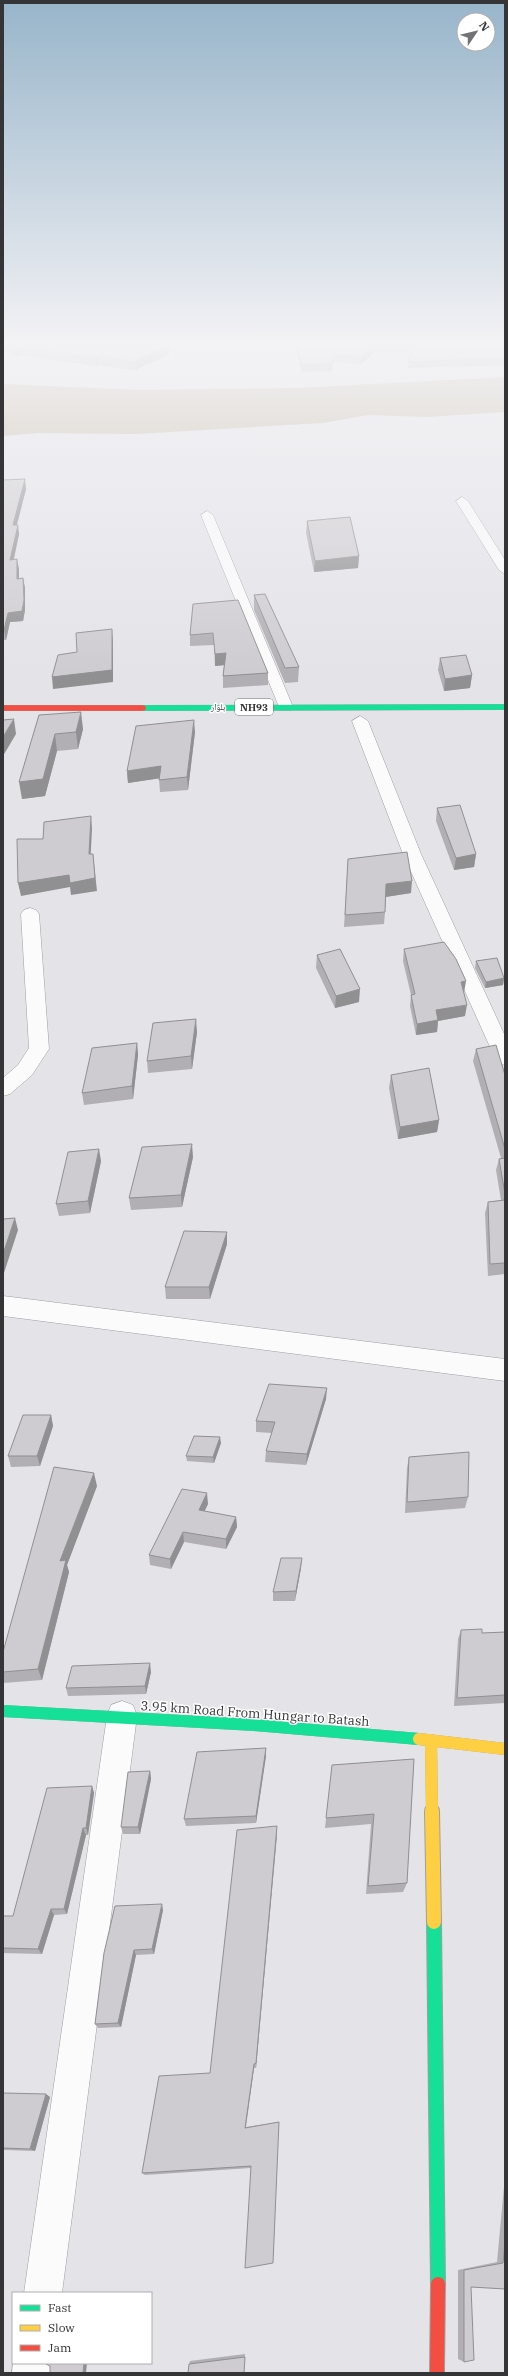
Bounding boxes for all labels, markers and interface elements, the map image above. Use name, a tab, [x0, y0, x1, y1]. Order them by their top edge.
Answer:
north arrow	[456, 12, 496, 52]
text: N	[476, 19, 493, 34]
road number: NH93	[235, 699, 273, 715]
street label: بلوار	[210, 701, 226, 712]
street label: 3.95 km Road From Hungar to Batash	[140, 1697, 370, 1730]
legend	[12, 2292, 152, 2364]
text: Fast	[48, 2300, 72, 2315]
text: Slow	[48, 2320, 75, 2335]
text: Jam	[48, 2340, 72, 2355]

